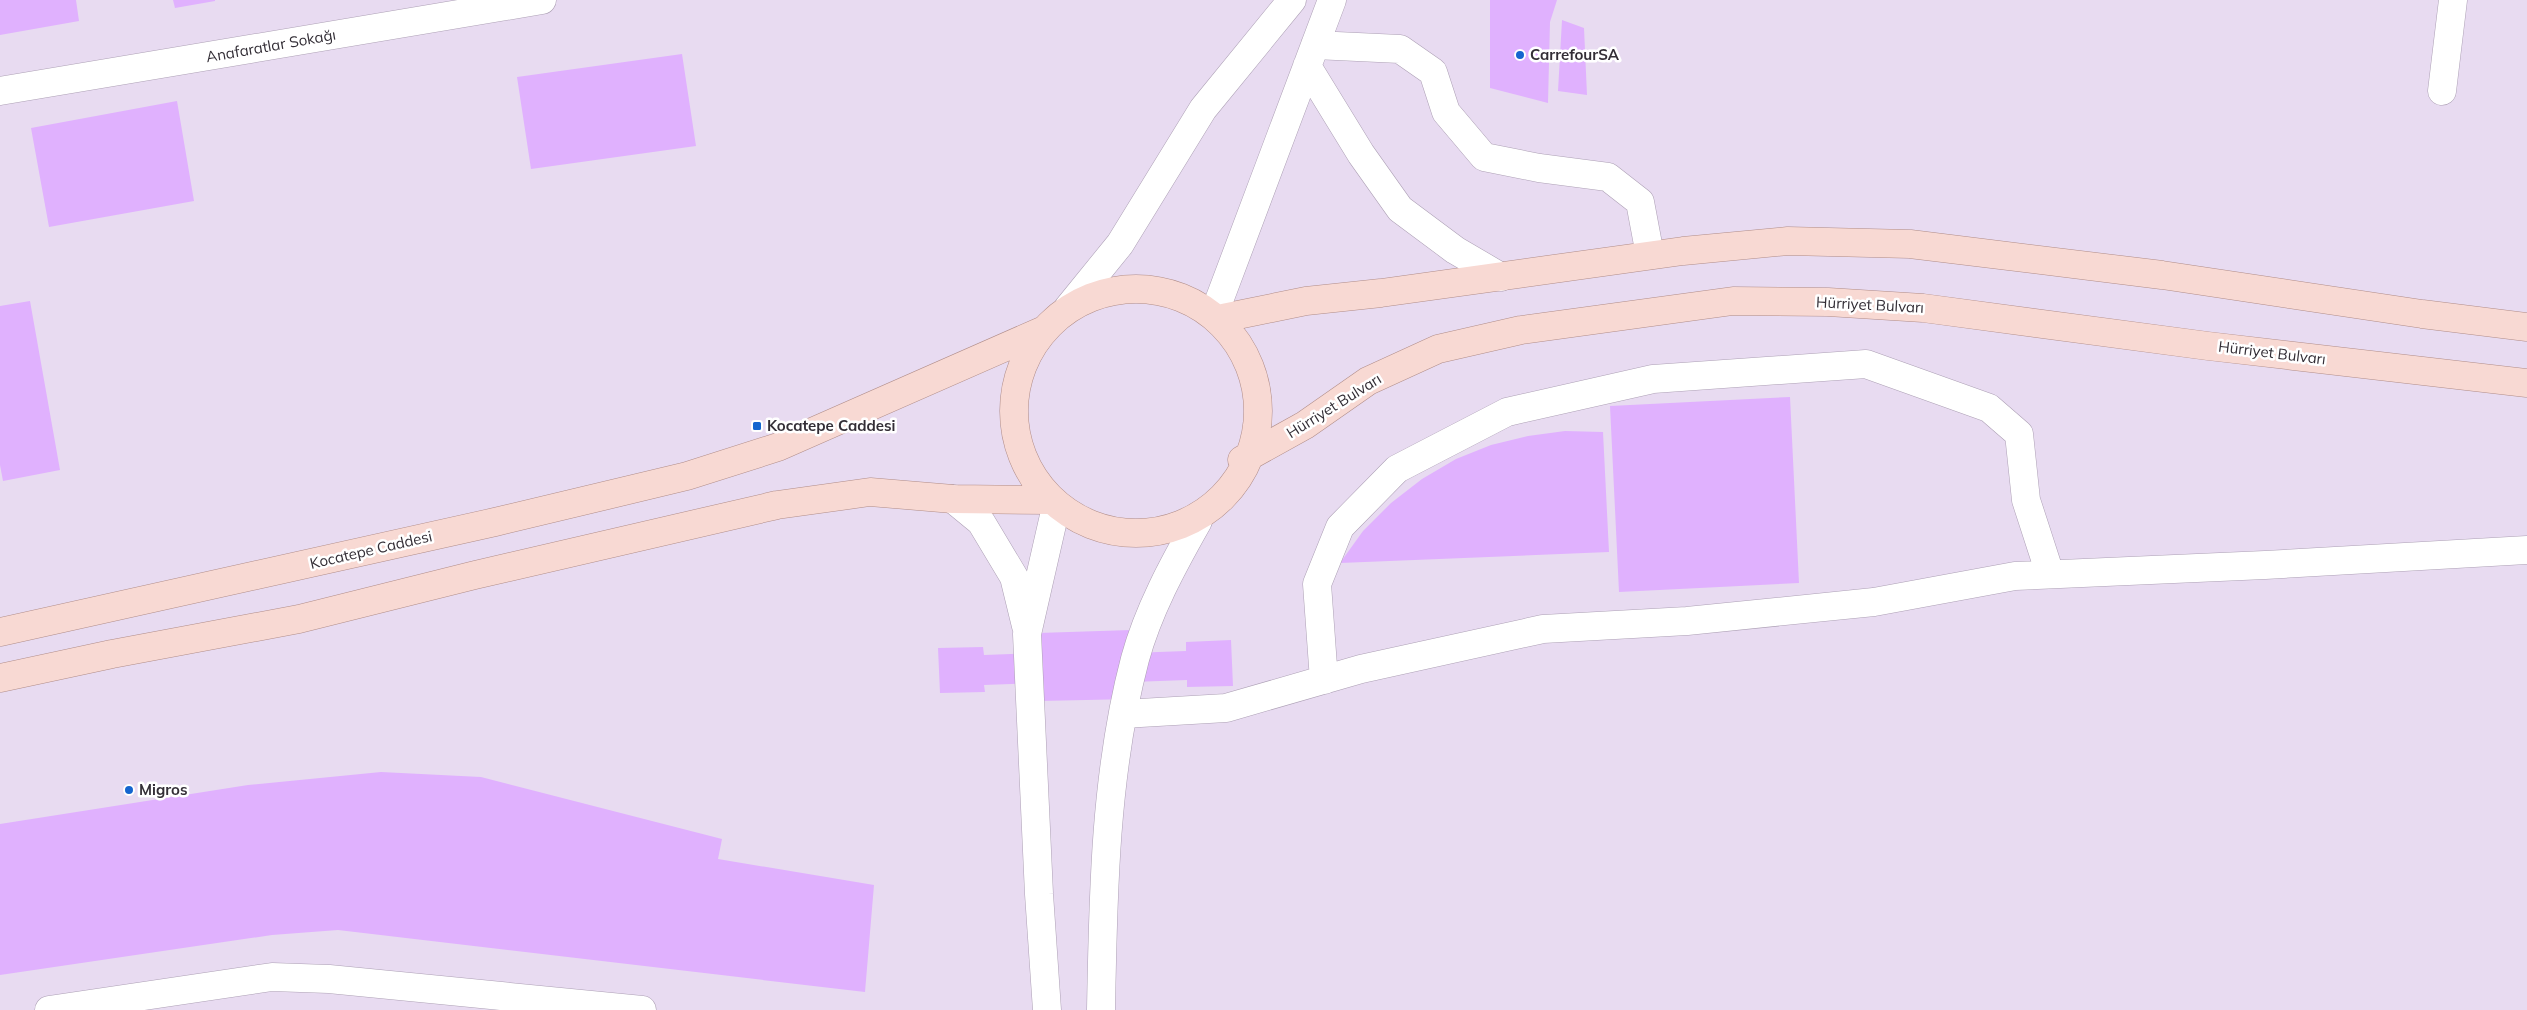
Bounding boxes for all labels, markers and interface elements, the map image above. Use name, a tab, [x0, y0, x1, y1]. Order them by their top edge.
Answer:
street label: Anafaratlar Sokağı	[204, 25, 337, 66]
place label: CarrefourSA	[1530, 45, 1620, 64]
marker: CarrefourSA	[1514, 49, 1526, 61]
street label: Hürriyet Bulvarı	[1816, 292, 1924, 317]
street label: Hürriyet Bulvarı	[2217, 336, 2327, 369]
street label: Hürriyet Bulvarı	[1283, 369, 1385, 442]
place label: Kocatepe Caddesi	[767, 416, 896, 435]
marker: Kocatepe Caddesi	[751, 420, 763, 432]
street label: Kocatepe Caddesi	[308, 526, 434, 573]
place label: Migros	[139, 780, 187, 799]
marker: Migros	[123, 784, 135, 796]

